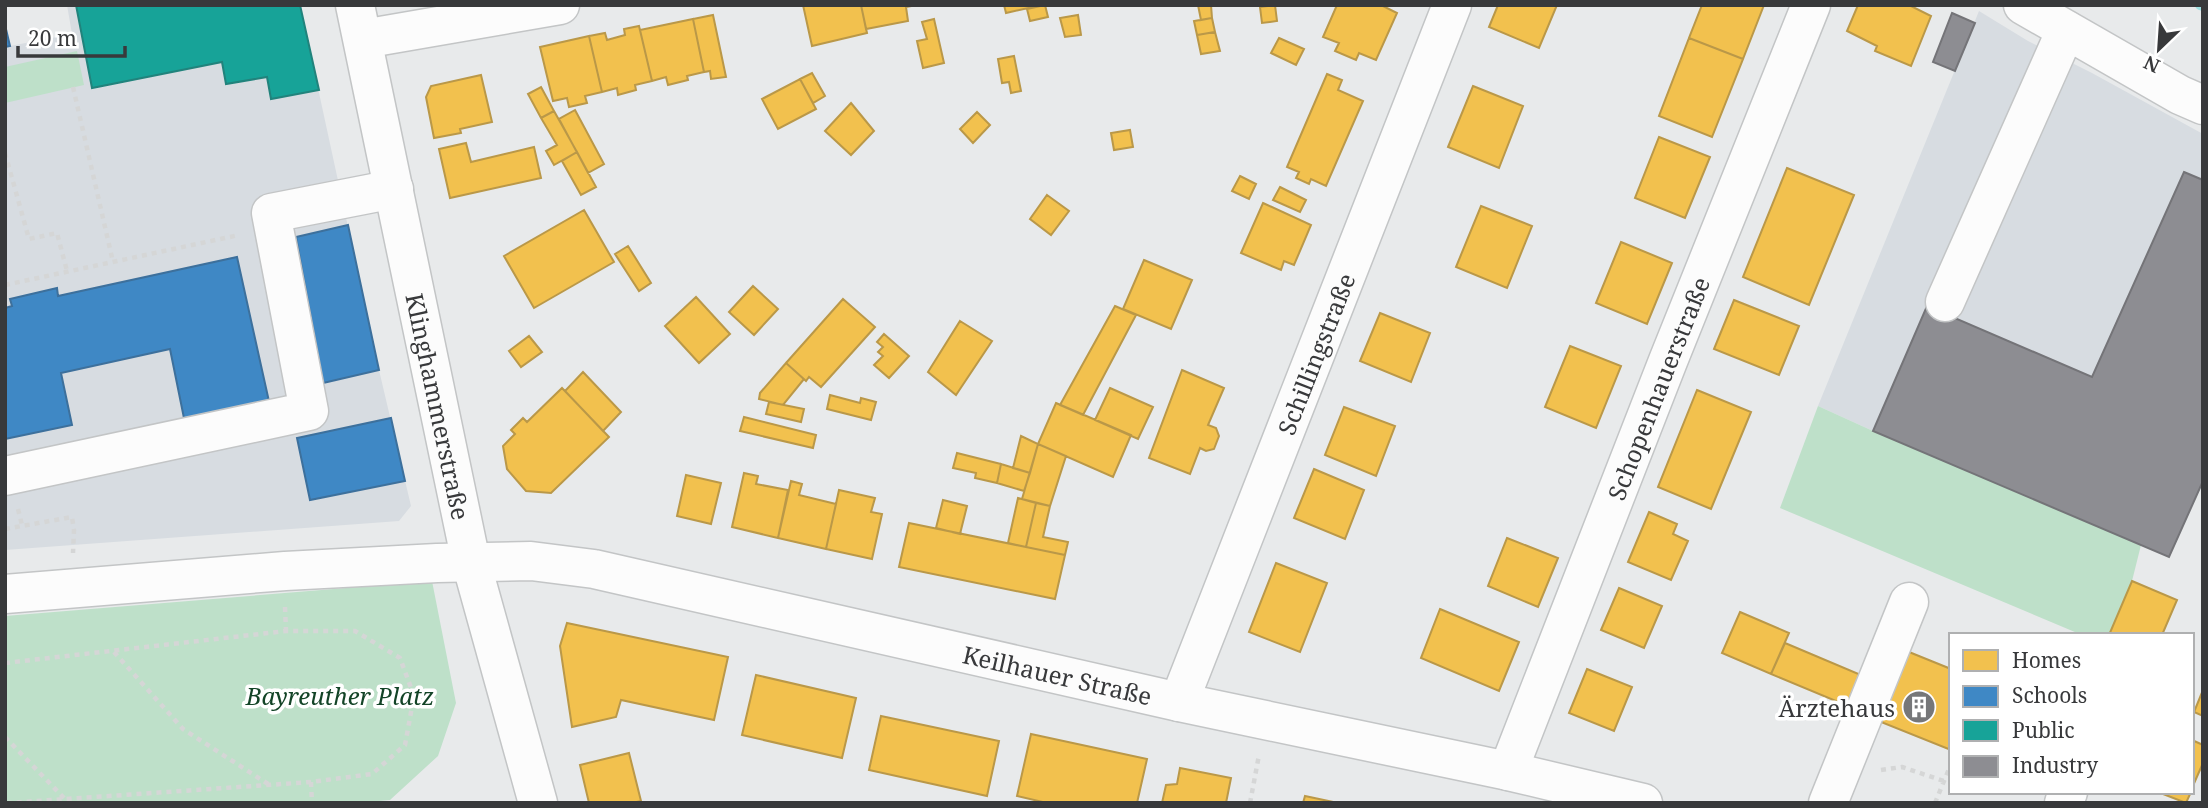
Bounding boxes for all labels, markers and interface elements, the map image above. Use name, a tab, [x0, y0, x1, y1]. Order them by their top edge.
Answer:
scale bar	[18, 14, 124, 58]
north arrow	[2124, 14, 2194, 84]
text: 20 m	[28, 24, 77, 52]
text: N	[2140, 49, 2164, 79]
street label: Schillingstraße	[1269, 268, 1362, 439]
street label: Schopenhauerstraße	[1599, 272, 1717, 505]
street label: Klinghammerstraße	[399, 290, 478, 523]
legend	[1949, 633, 2194, 794]
street label: Keilhauer Straße	[960, 637, 1155, 712]
text: Homes	[2012, 646, 2081, 674]
park label: Bayreuther Platz	[245, 679, 434, 712]
text: Schools	[2012, 681, 2087, 709]
building icon: Ärztehaus	[1900, 688, 1938, 726]
place label: Ärztehaus	[1778, 691, 1895, 724]
text: Public	[2012, 716, 2074, 744]
text: Industry	[2012, 751, 2098, 779]

